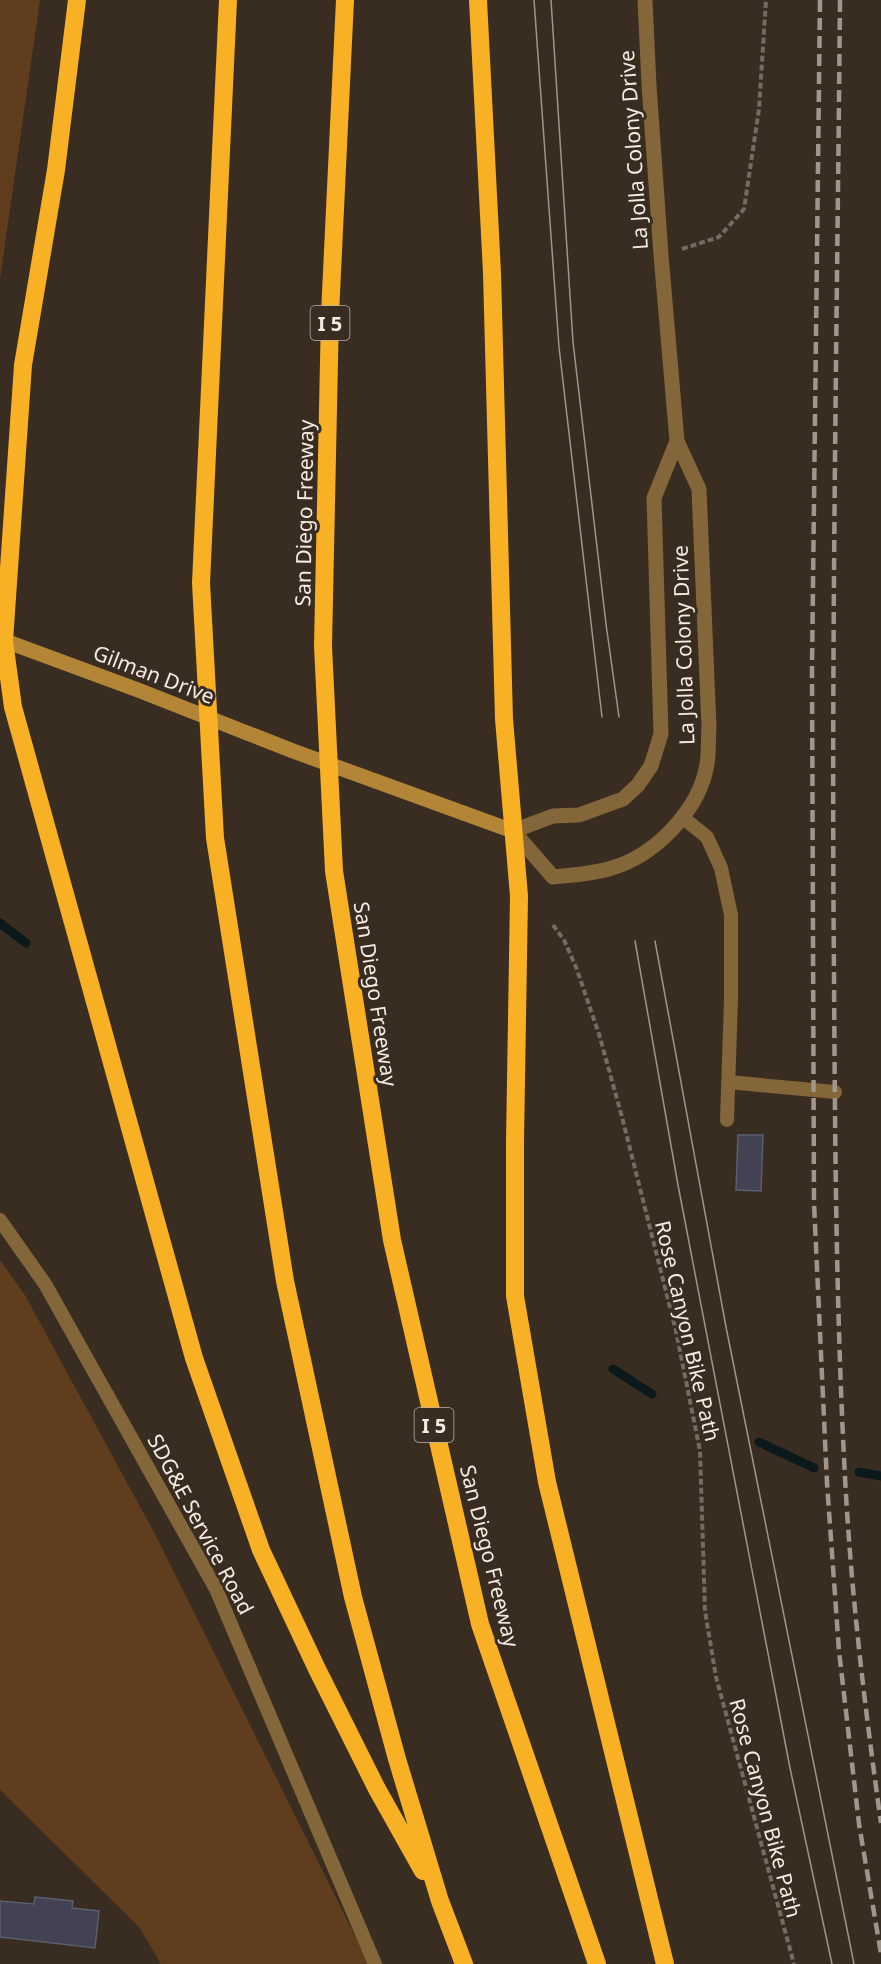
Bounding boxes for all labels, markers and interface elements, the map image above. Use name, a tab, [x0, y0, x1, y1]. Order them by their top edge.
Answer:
street label: La Jolla Colony Drive	[612, 49, 654, 251]
road number: I 5	[310, 306, 350, 340]
street label: San Diego Freeway	[288, 419, 320, 607]
street label: La Jolla Colony Drive	[666, 545, 700, 745]
street label: Gilman Drive	[89, 638, 219, 710]
street label: San Diego Freeway	[348, 900, 404, 1089]
street label: Rose Canyon Bike Path	[649, 1218, 727, 1444]
road number: I 5	[414, 1408, 454, 1442]
street label: SDG&E Service Road	[142, 1429, 260, 1619]
street label: San Diego Freeway	[454, 1462, 526, 1650]
street label: Rose Canyon Bike Path	[723, 1695, 809, 1921]

